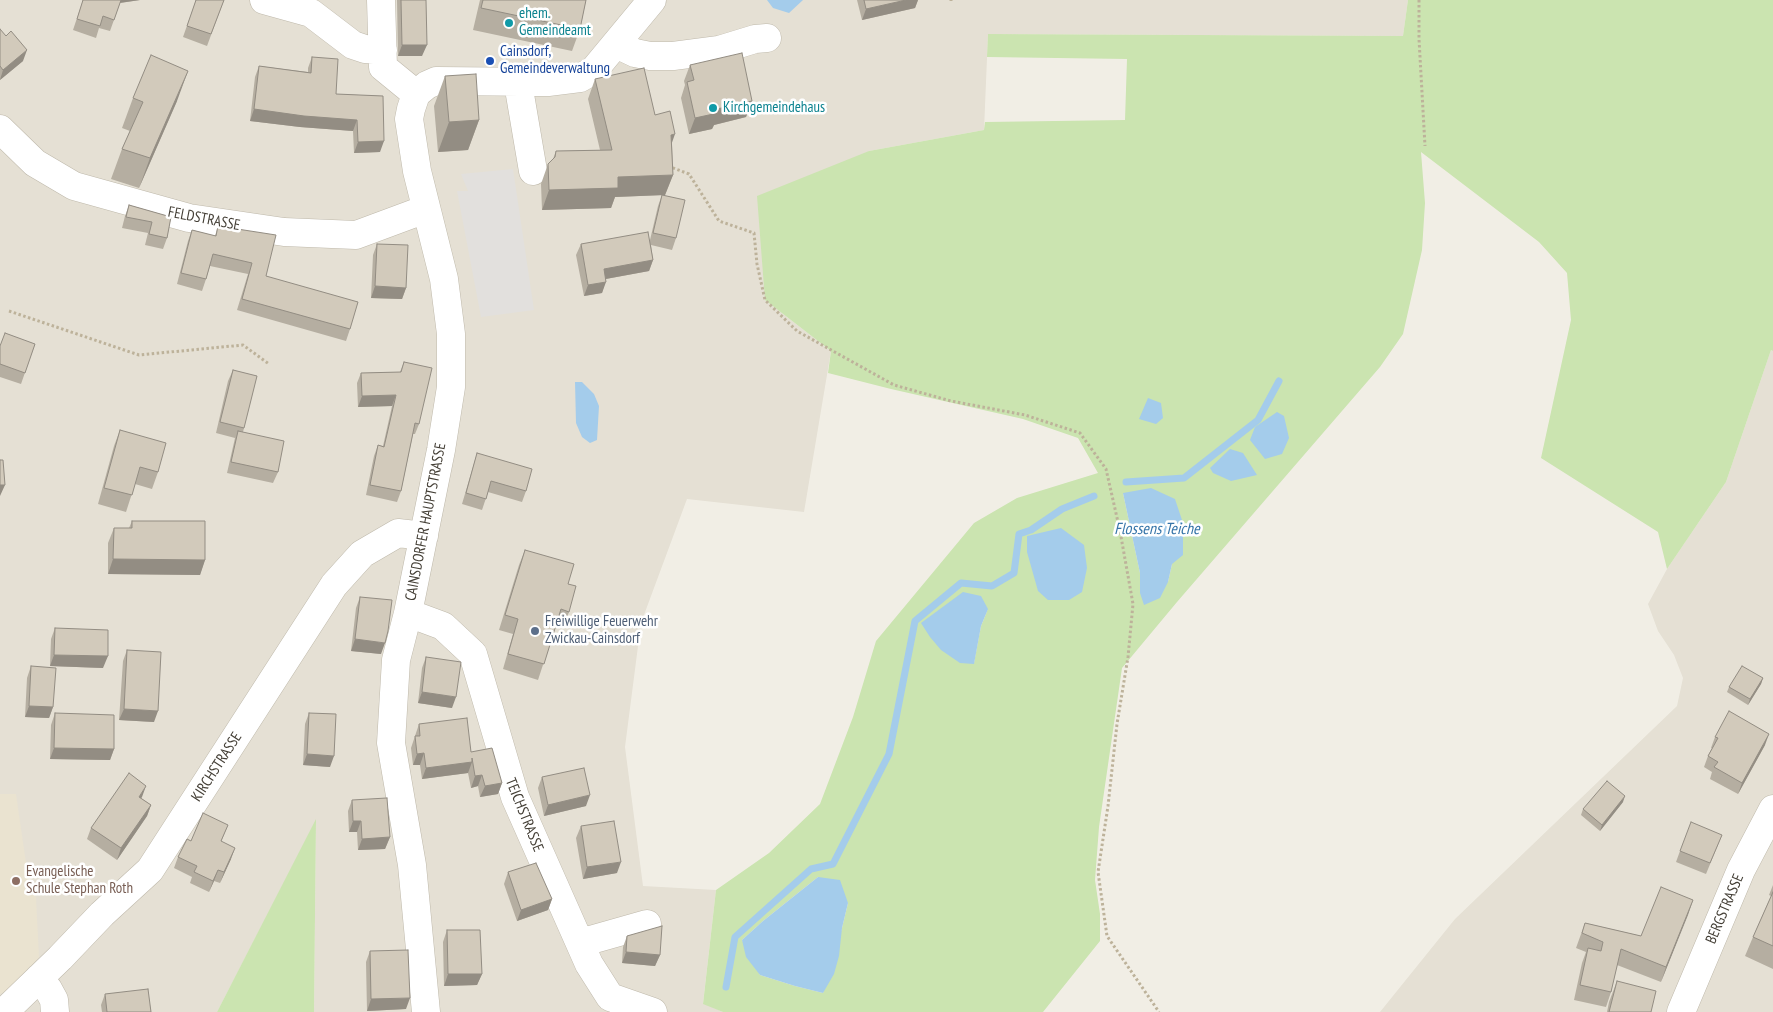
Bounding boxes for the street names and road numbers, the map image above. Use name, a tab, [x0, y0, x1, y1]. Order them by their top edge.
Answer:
street label: FELDSTRASSE	[166, 203, 242, 235]
street label: CAINSDORFER HAUPTSTRASSE	[402, 442, 450, 602]
street label: KIRCHSTRASSE	[188, 729, 246, 805]
street label: TEICHSTRASSE	[501, 776, 547, 854]
street label: BERGSTRASSE	[1702, 871, 1748, 947]

